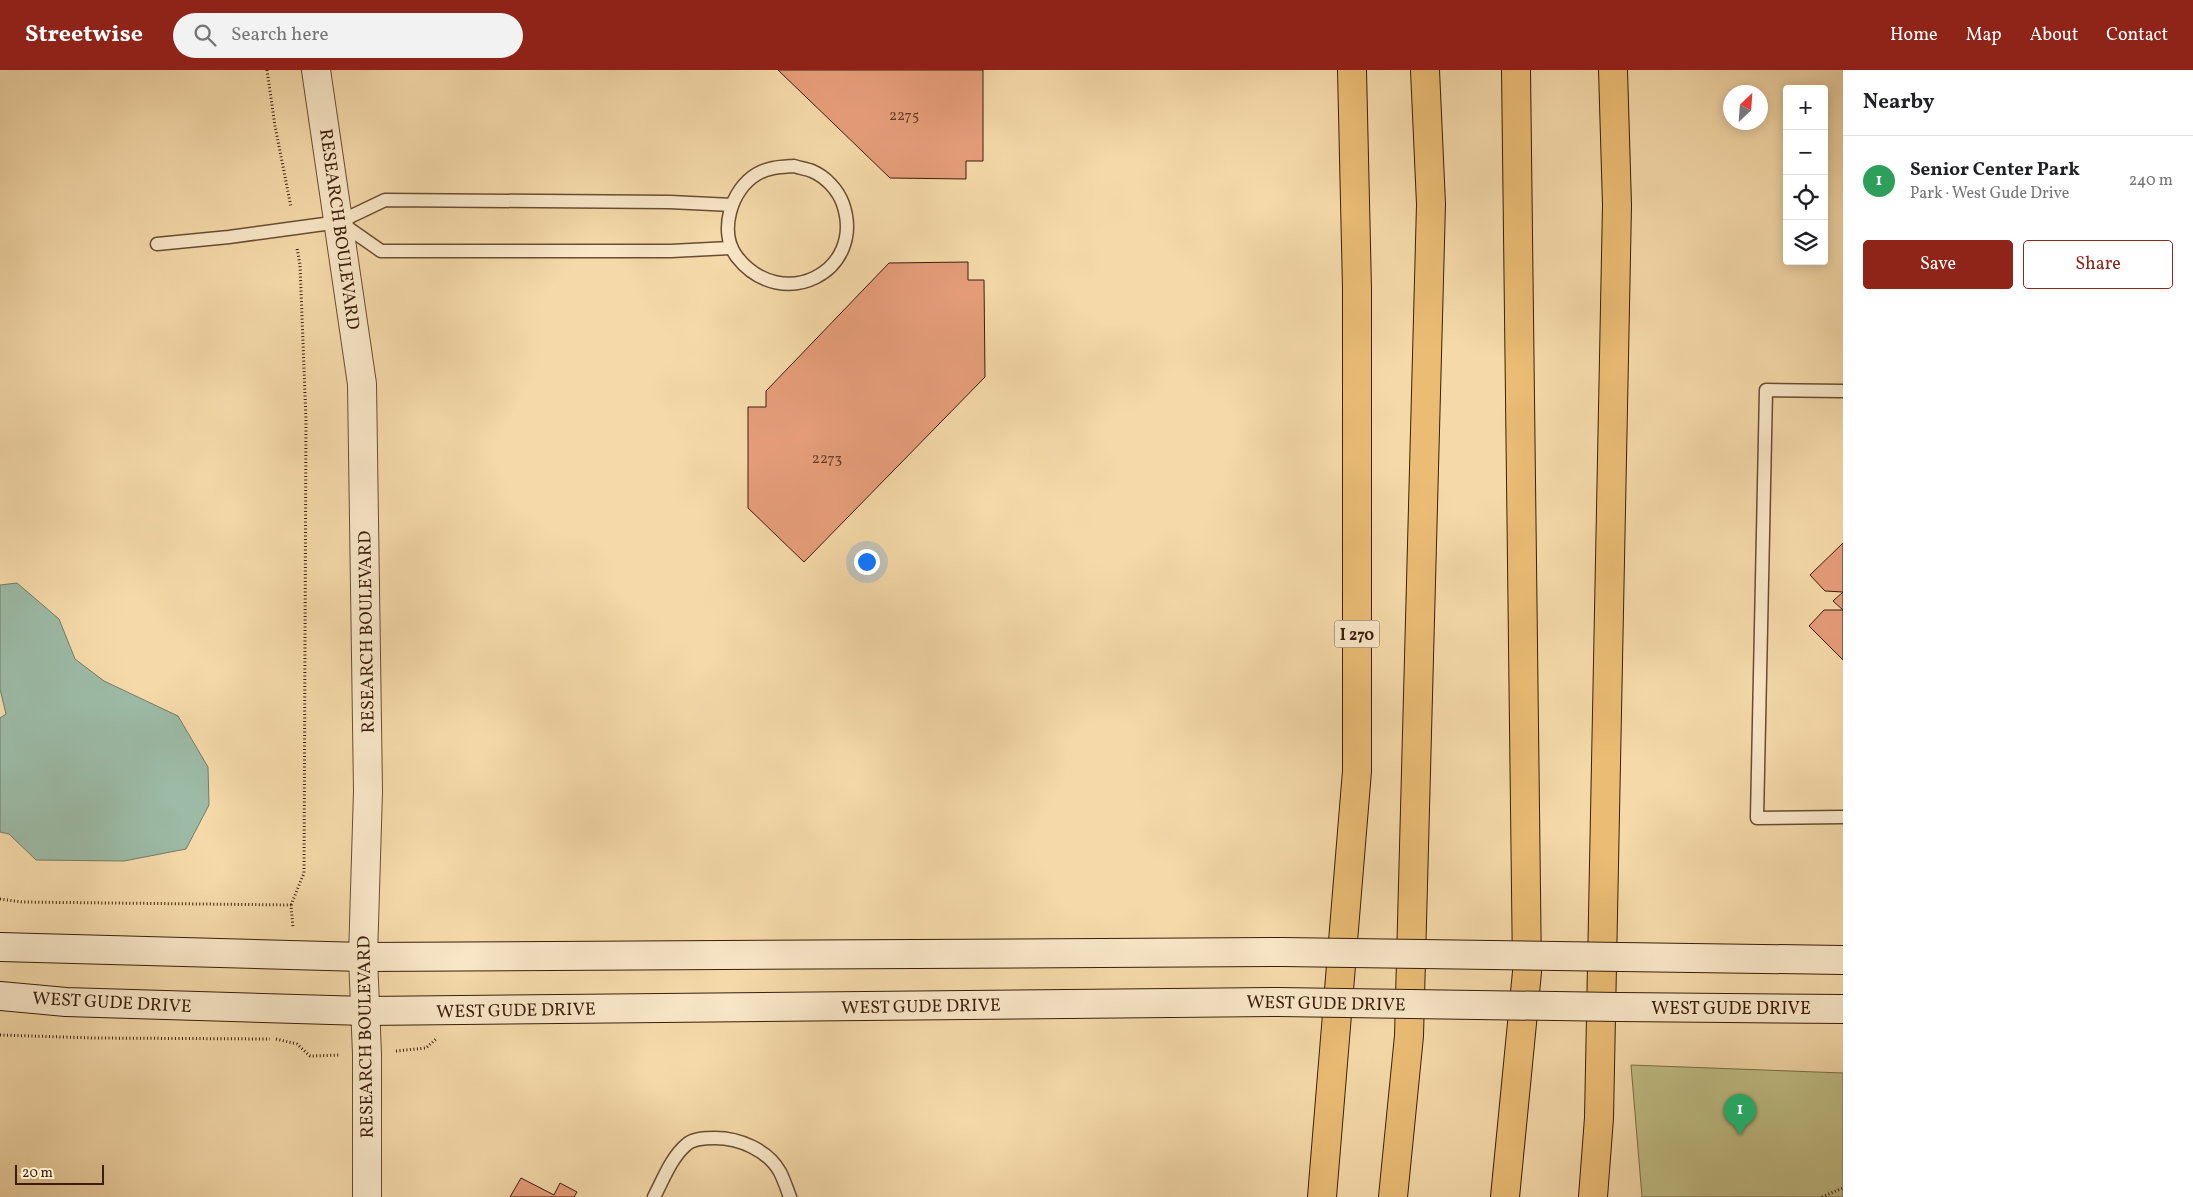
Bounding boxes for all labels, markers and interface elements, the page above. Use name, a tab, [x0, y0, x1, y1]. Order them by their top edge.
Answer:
search box	[173, 13, 523, 58]
text: Streetwise	[25, 18, 143, 52]
icon: search	[191, 21, 219, 49]
text: Search here	[231, 22, 328, 48]
text: Home	[1890, 23, 1938, 48]
text: Map	[1966, 23, 2002, 48]
text: About	[2030, 23, 2078, 48]
text: Contact	[2106, 23, 2168, 48]
north arrow	[1723, 85, 1768, 130]
map controls	[1783, 85, 1828, 265]
button: +	[1783, 85, 1828, 130]
text: Nearby	[1863, 88, 1934, 117]
house number: 2275	[889, 106, 919, 127]
street label: RESEARCH BOULEVARD	[312, 127, 365, 331]
button: −	[1783, 130, 1828, 175]
text: Senior Center Park	[1910, 157, 2080, 183]
text: 1	[1876, 170, 1882, 192]
text: 240 m	[2129, 170, 2173, 192]
button: locate	[1783, 175, 1828, 220]
text: Park · West Gude Drive	[1910, 183, 2069, 205]
button: layers	[1783, 220, 1828, 265]
button: Save	[1863, 240, 2013, 289]
button: Share	[2023, 240, 2173, 289]
house number: 2273	[812, 449, 842, 470]
street label: RESEARCH BOULEVARD	[353, 530, 382, 734]
your location	[854, 549, 880, 575]
road number: I 270	[1334, 620, 1380, 648]
street label: RESEARCH BOULEVARD	[352, 935, 381, 1139]
street label: WEST GUDE DRIVE	[32, 987, 192, 1020]
street label: WEST GUDE DRIVE	[1246, 991, 1406, 1018]
street label: WEST GUDE DRIVE	[841, 994, 1001, 1021]
street label: WEST GUDE DRIVE	[1651, 997, 1811, 1022]
street label: WEST GUDE DRIVE	[436, 998, 596, 1025]
pin: 1	[1724, 1094, 1756, 1135]
scale bar	[15, 1162, 104, 1185]
text: 20 m	[22, 1164, 53, 1183]

